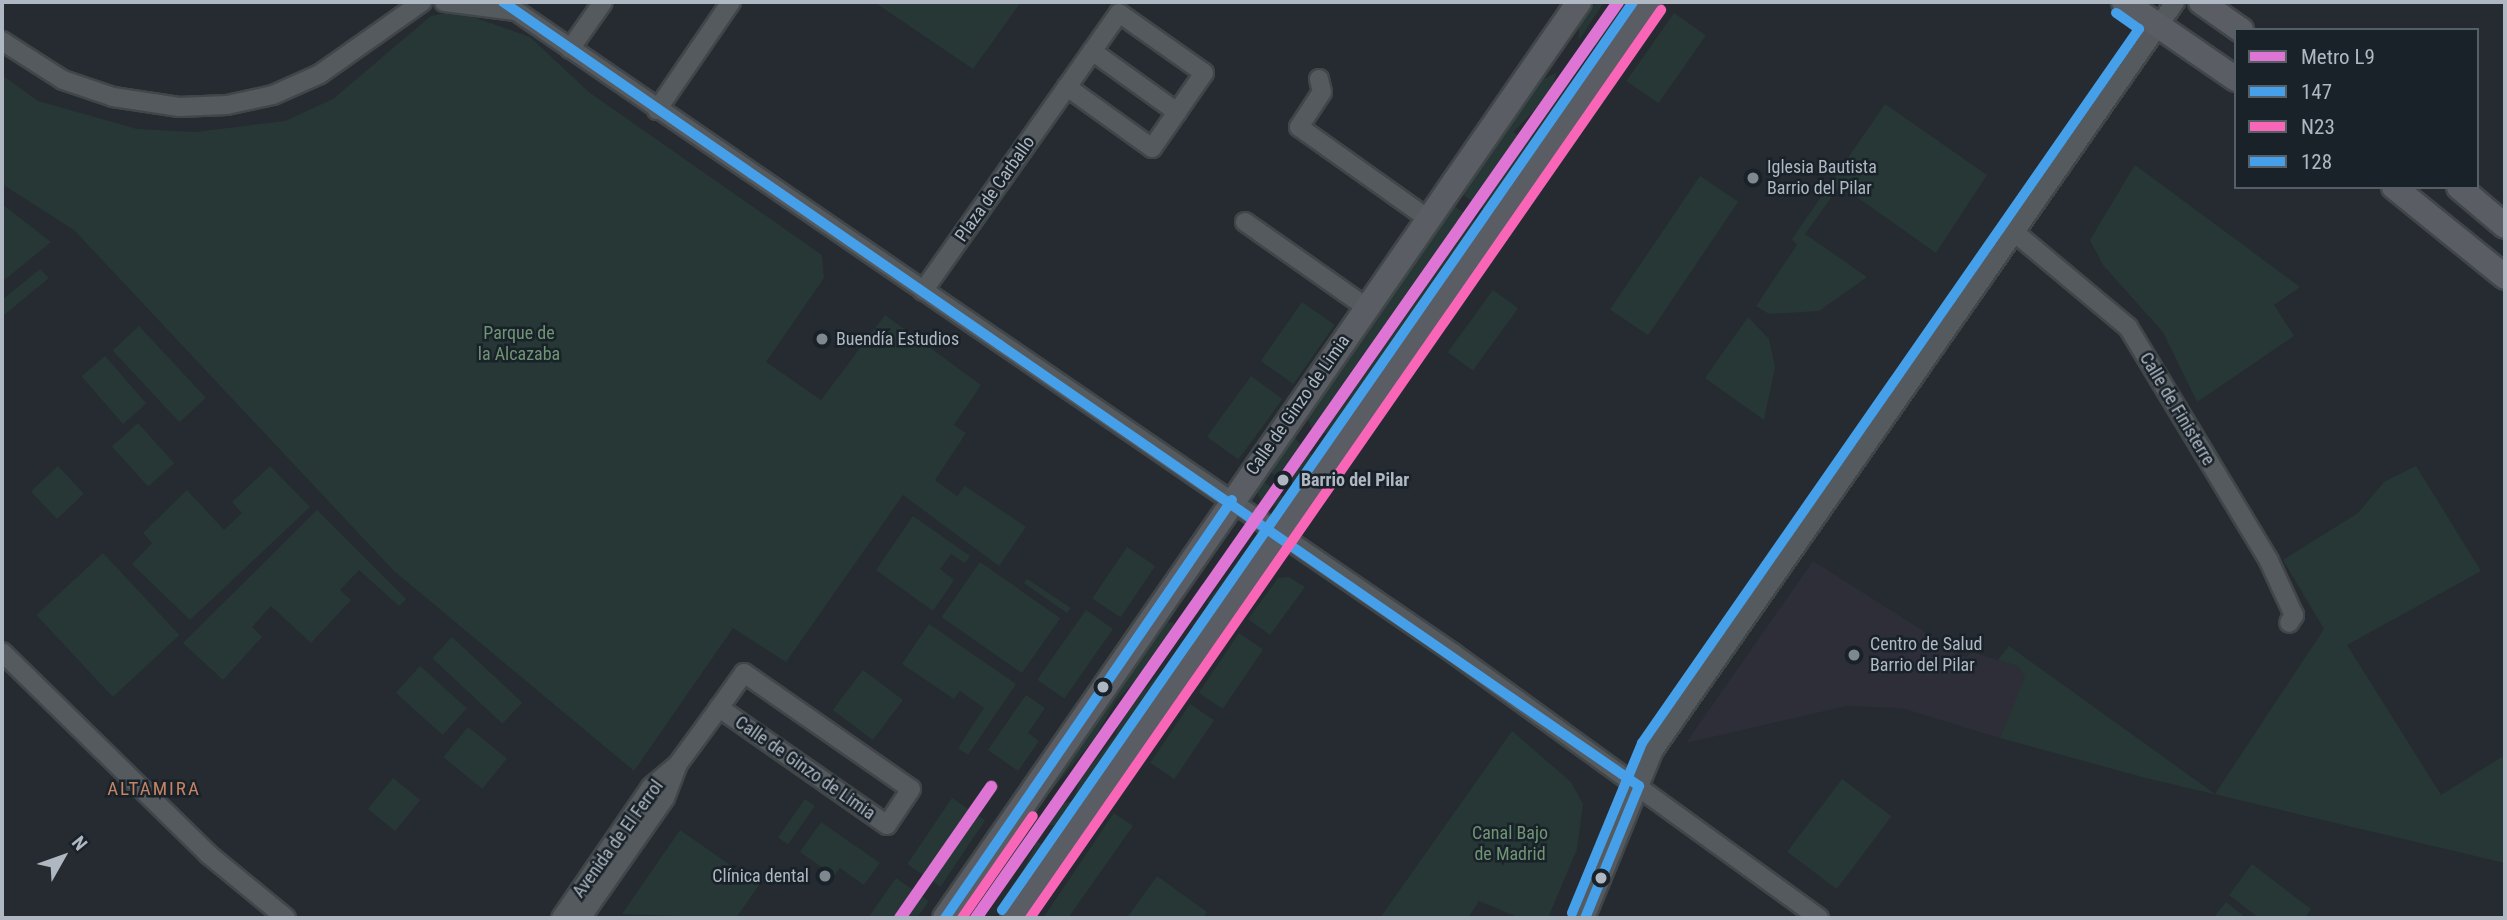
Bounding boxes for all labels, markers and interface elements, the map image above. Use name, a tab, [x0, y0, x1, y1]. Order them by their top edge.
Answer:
legend	[2234, 28, 2479, 189]
text: Metro L9	[2301, 45, 2375, 69]
text: 147	[2301, 80, 2332, 104]
text: N23	[2301, 115, 2335, 139]
street label: Plaza de Carballo	[951, 132, 1039, 246]
text: 128	[2301, 150, 2332, 174]
place label: Iglesia Bautista Barrio del Pilar	[1767, 157, 1877, 200]
marker: Iglesia Bautista Barrio del Pilar	[1745, 170, 1761, 186]
park label: Parque de la Alcazaba	[478, 323, 560, 366]
place label: Buendía Estudios	[836, 328, 959, 350]
marker: Buendía Estudios	[814, 331, 830, 347]
street label: Calle de Ginzo de Limia	[1242, 331, 1354, 479]
street label: Calle de Finisterre	[2135, 349, 2219, 469]
marker: Barrio del Pilar	[1271, 468, 1295, 492]
place label: Barrio del Pilar	[1301, 469, 1409, 491]
place label: Centro de Salud Barrio del Pilar	[1870, 634, 1982, 676]
marker: Centro de Salud Barrio del Pilar	[1844, 645, 1864, 665]
unlabelled marker	[1096, 680, 1110, 694]
street label: Calle de Ginzo de Limia	[731, 712, 879, 824]
street label: Avenida de El Ferrol	[568, 776, 668, 902]
district label: ALTAMIRA	[108, 778, 200, 800]
north arrow	[28, 822, 98, 892]
park label: Canal Bajo de Madrid	[1472, 823, 1548, 866]
text: N	[67, 831, 92, 855]
place label: Clínica dental	[712, 865, 809, 887]
marker: Clínica dental	[815, 866, 835, 886]
unlabelled marker	[1594, 871, 1608, 885]

